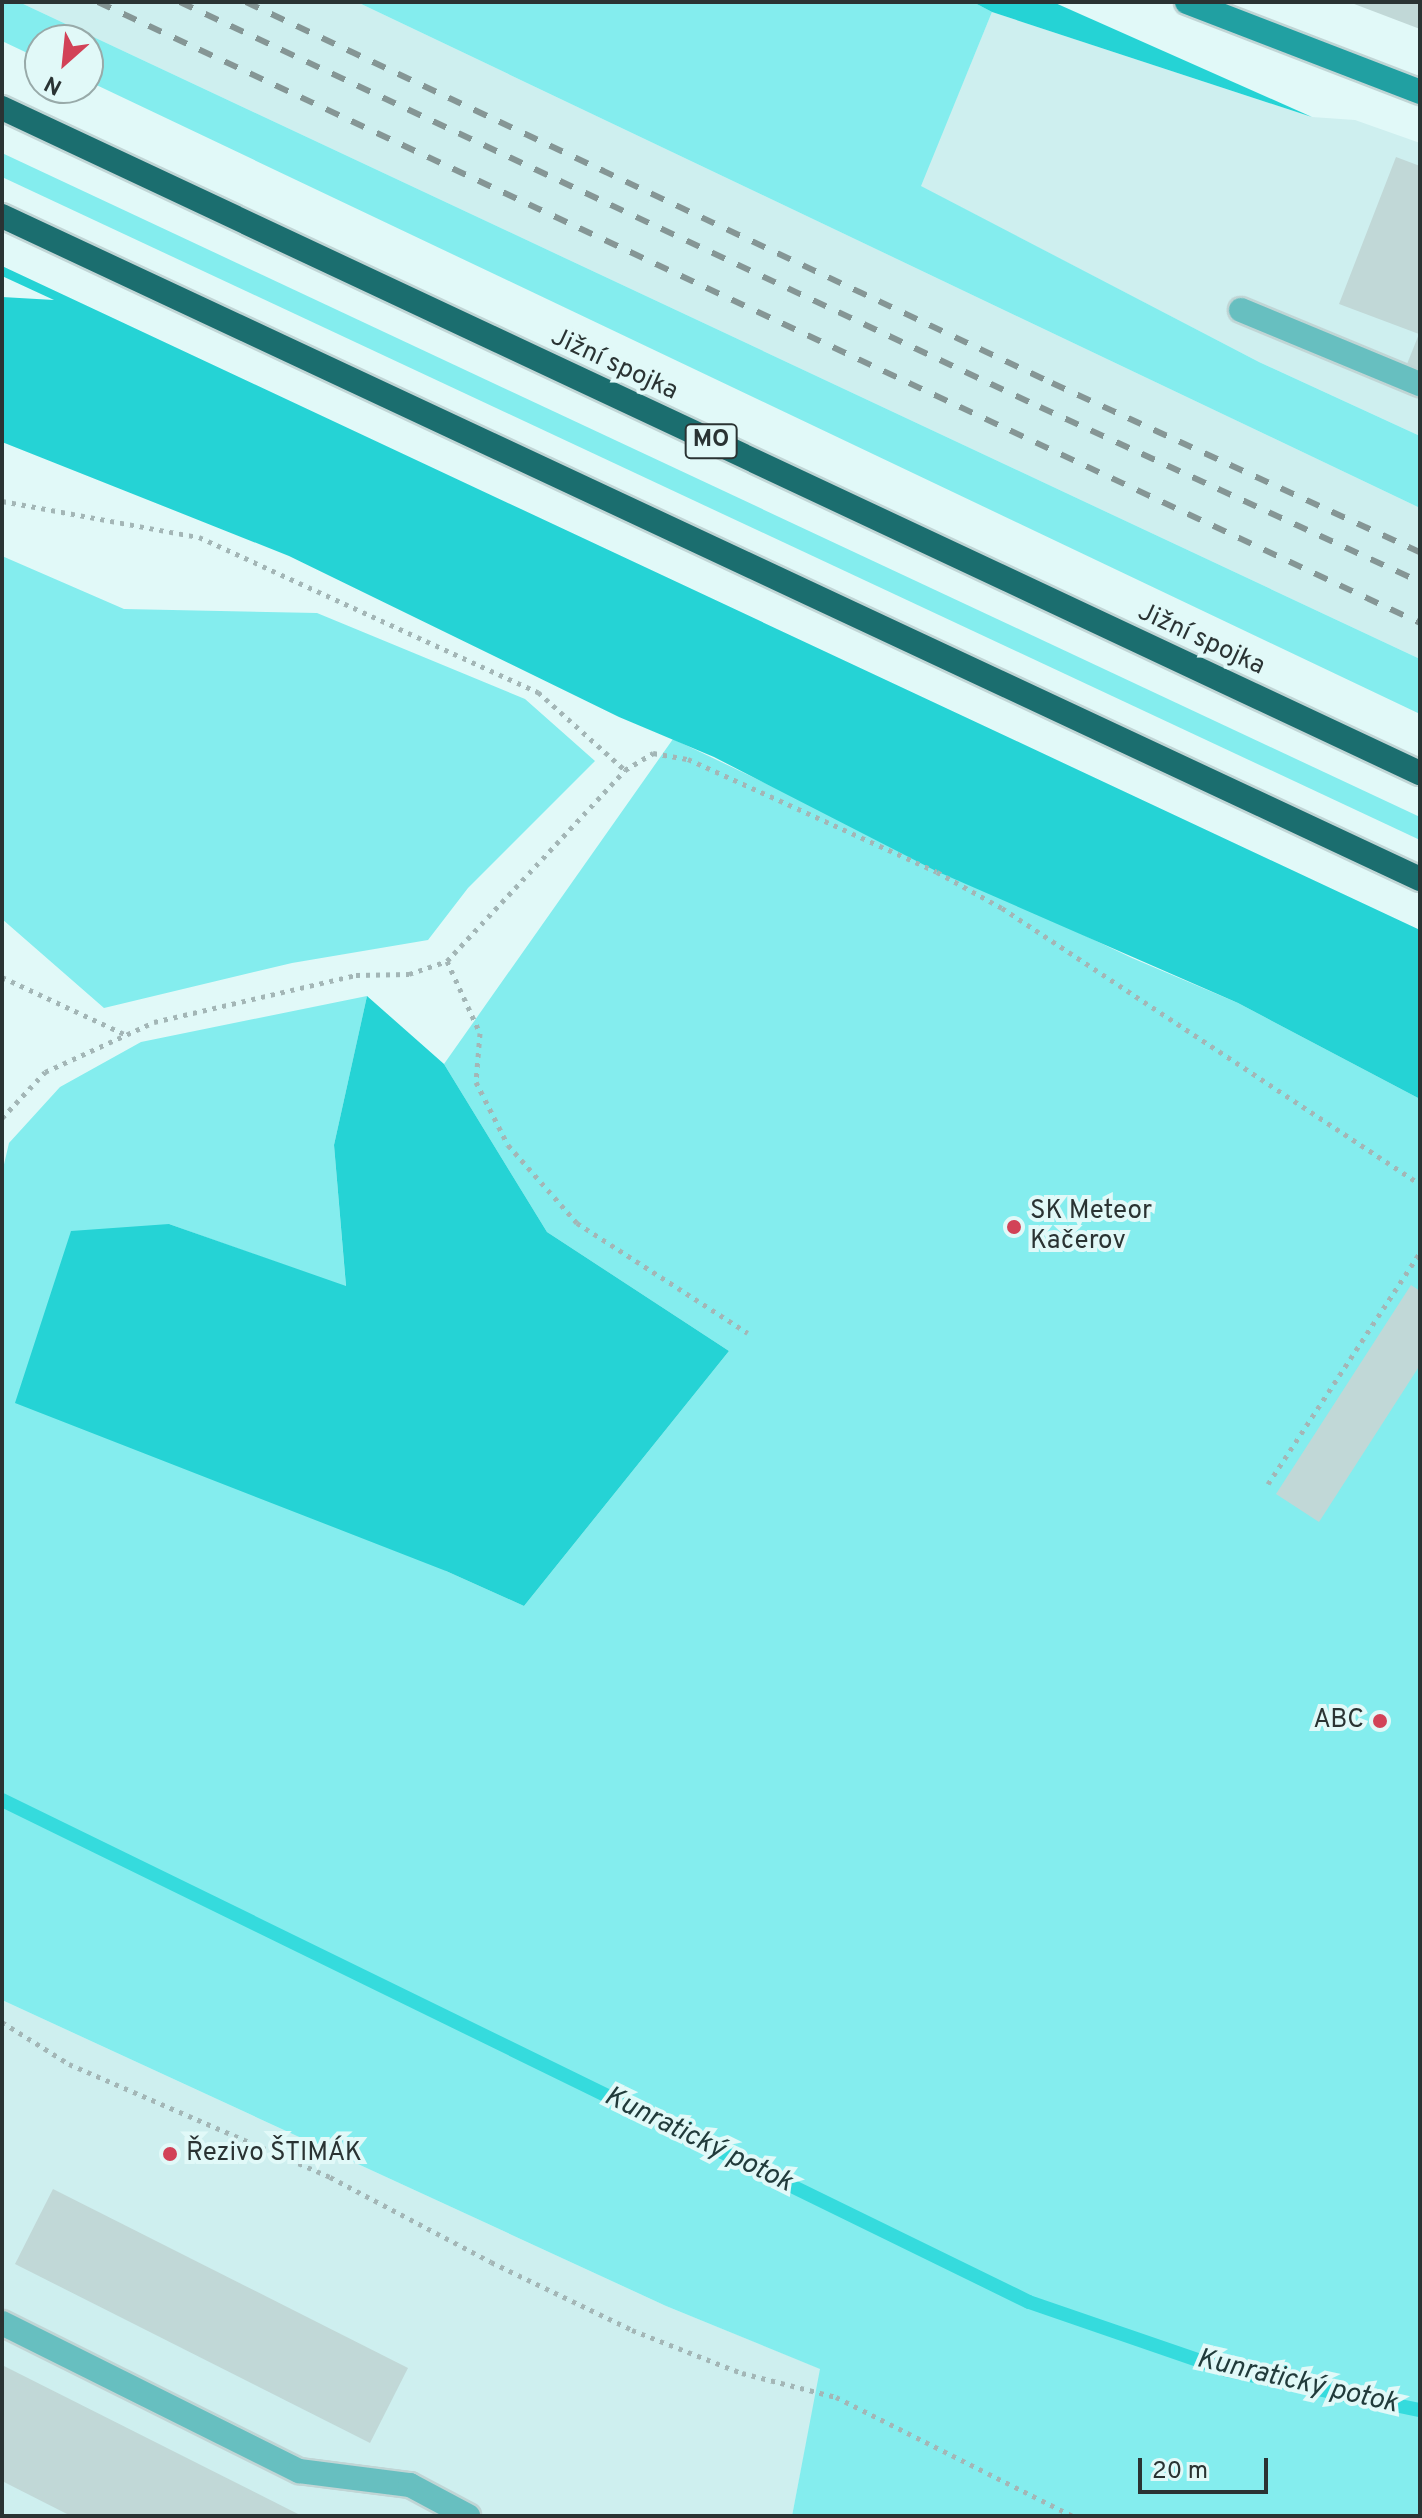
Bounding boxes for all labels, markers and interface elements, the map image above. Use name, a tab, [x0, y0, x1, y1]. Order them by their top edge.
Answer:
north arrow	[24, 24, 104, 104]
text: N	[41, 68, 67, 100]
street label: Jižní spojka	[546, 322, 682, 408]
road number: MO	[683, 421, 739, 461]
street label: Jižní spojka	[1133, 597, 1269, 683]
place label: SK Meteor Kačerov	[1030, 1196, 1152, 1258]
marker: SK Meteor Kačerov	[1005, 1218, 1023, 1236]
place label: ABC	[1313, 1705, 1364, 1737]
marker: ABC	[1371, 1712, 1389, 1730]
water label: Kunratický potok	[599, 2080, 797, 2200]
place label: Řezivo ŠTIMÁK	[186, 2138, 362, 2170]
marker: Řezivo ŠTIMÁK	[161, 2145, 179, 2163]
water label: Kunratický potok	[1193, 2343, 1401, 2421]
scale bar	[1142, 2442, 1272, 2492]
text: 20 m	[1152, 2457, 1208, 2487]

